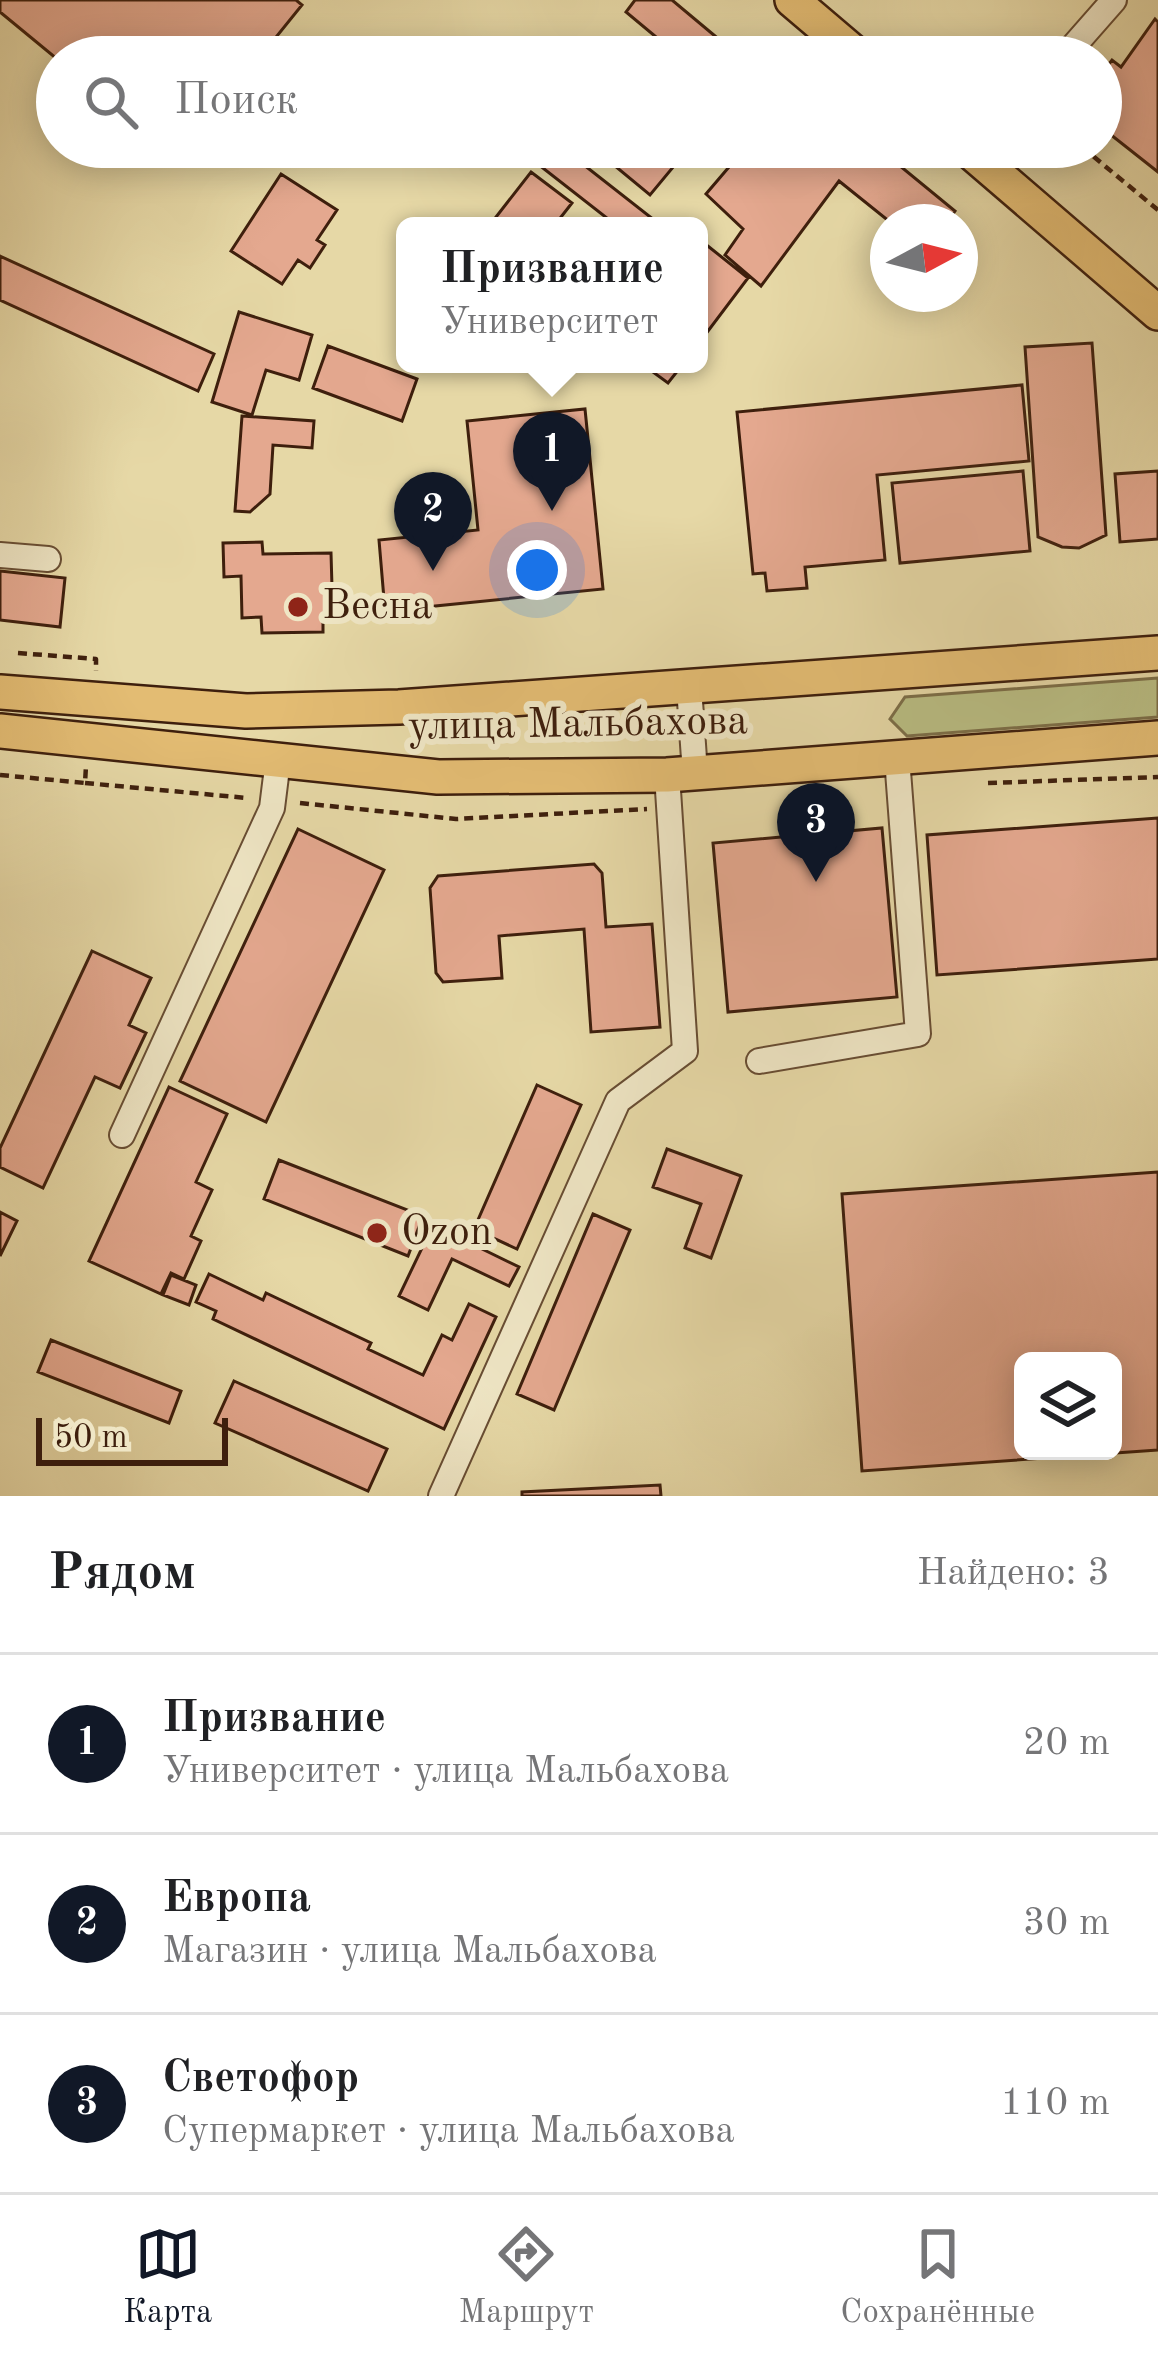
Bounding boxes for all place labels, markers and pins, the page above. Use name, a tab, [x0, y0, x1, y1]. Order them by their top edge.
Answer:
pin: 1	[513, 412, 591, 511]
pin: 2	[394, 472, 472, 571]
place label: Весна	[322, 586, 432, 628]
marker: Весна	[285, 594, 311, 620]
pin: 3	[777, 783, 855, 882]
place label: Ozon	[401, 1212, 492, 1254]
marker: Ozon	[364, 1220, 390, 1246]

